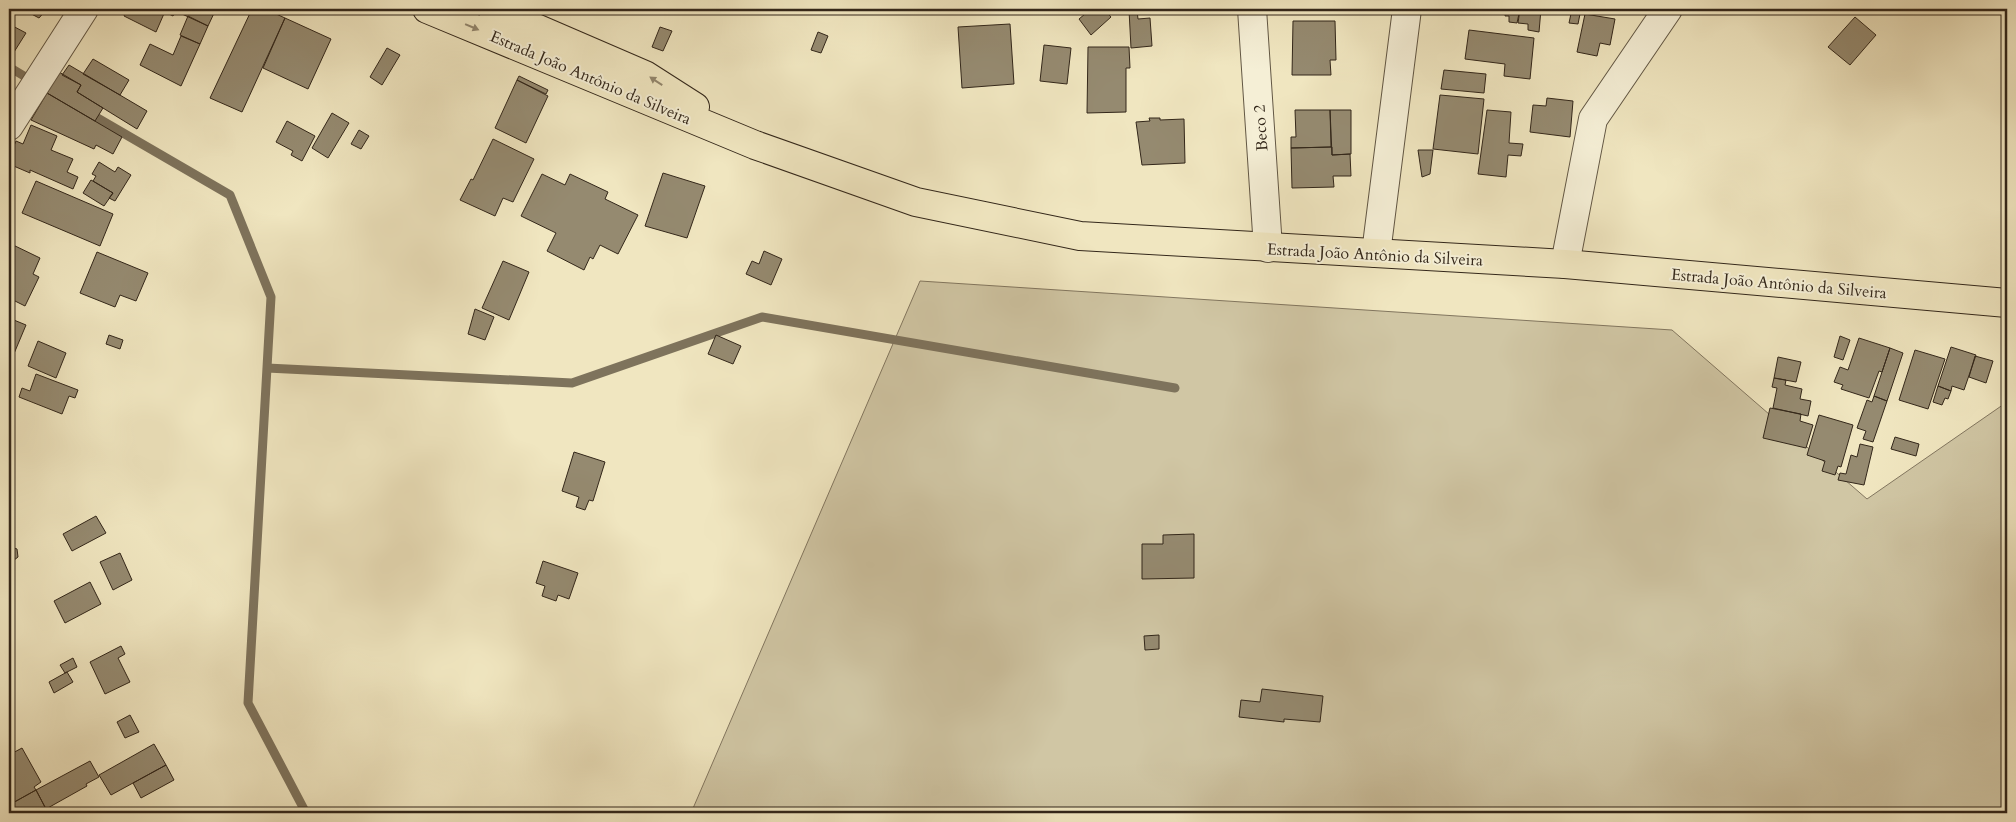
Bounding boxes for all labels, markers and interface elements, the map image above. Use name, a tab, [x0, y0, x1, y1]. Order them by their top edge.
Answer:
one-way arrow	[465, 24, 479, 32]
street label: Estrada João Antônio da Silveira	[487, 26, 695, 130]
one-way arrow	[649, 76, 662, 86]
street label: Beco 2	[1248, 104, 1274, 152]
street label: Estrada João Antônio da Silveira	[1266, 238, 1484, 272]
street label: Estrada João Antônio da Silveira	[1670, 264, 1888, 304]

